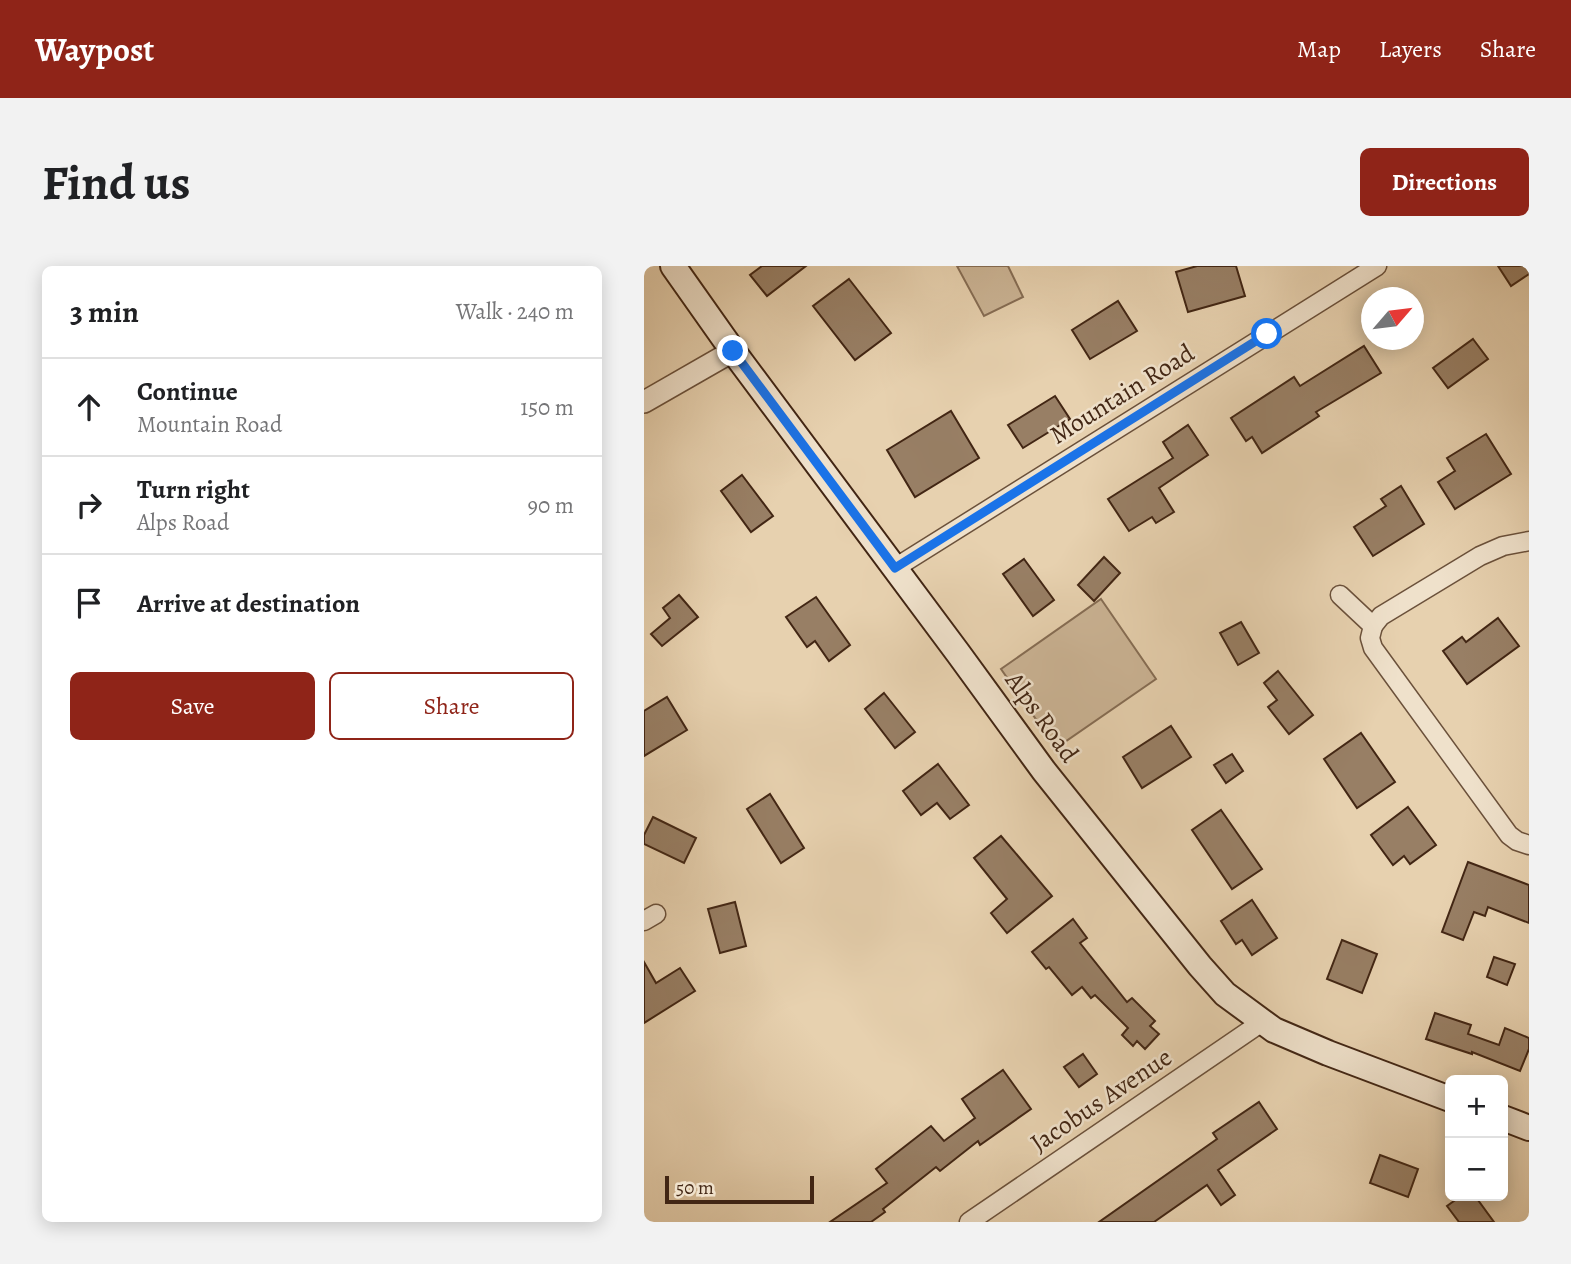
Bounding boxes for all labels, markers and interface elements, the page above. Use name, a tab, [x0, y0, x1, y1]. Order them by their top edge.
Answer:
text: Waypost	[35, 27, 154, 72]
text: Map	[1297, 33, 1341, 65]
text: Layers	[1379, 33, 1442, 65]
text: Share	[1480, 33, 1536, 65]
button: Directions	[1360, 148, 1529, 216]
text: Find us	[42, 149, 190, 216]
north arrow	[1361, 287, 1424, 350]
text: 3 min	[70, 292, 139, 332]
text: Walk · 240 m	[456, 296, 574, 327]
route start	[1251, 318, 1282, 349]
route end	[717, 335, 748, 366]
street label: Mountain Road	[1043, 336, 1201, 452]
text: Continue	[137, 374, 238, 409]
icon: ahead	[70, 388, 108, 426]
text: 150 m	[520, 392, 574, 423]
text: Mountain Road	[137, 409, 282, 440]
text: Turn right	[137, 472, 250, 507]
icon: right	[70, 486, 108, 524]
text: 90 m	[528, 490, 574, 521]
text: Alps Road	[137, 507, 229, 538]
icon: arrive	[70, 584, 108, 622]
text: Arrive at destination	[137, 586, 360, 621]
street label: Alps Road	[997, 664, 1087, 770]
button: Save	[70, 672, 315, 740]
button: Share	[329, 672, 574, 740]
street label: Jacobus Avenue	[1023, 1040, 1179, 1160]
map controls	[1445, 1075, 1508, 1201]
button: +	[1445, 1075, 1508, 1138]
button: −	[1445, 1138, 1508, 1201]
scale bar	[665, 1173, 814, 1205]
text: 50 m	[676, 1175, 714, 1201]

